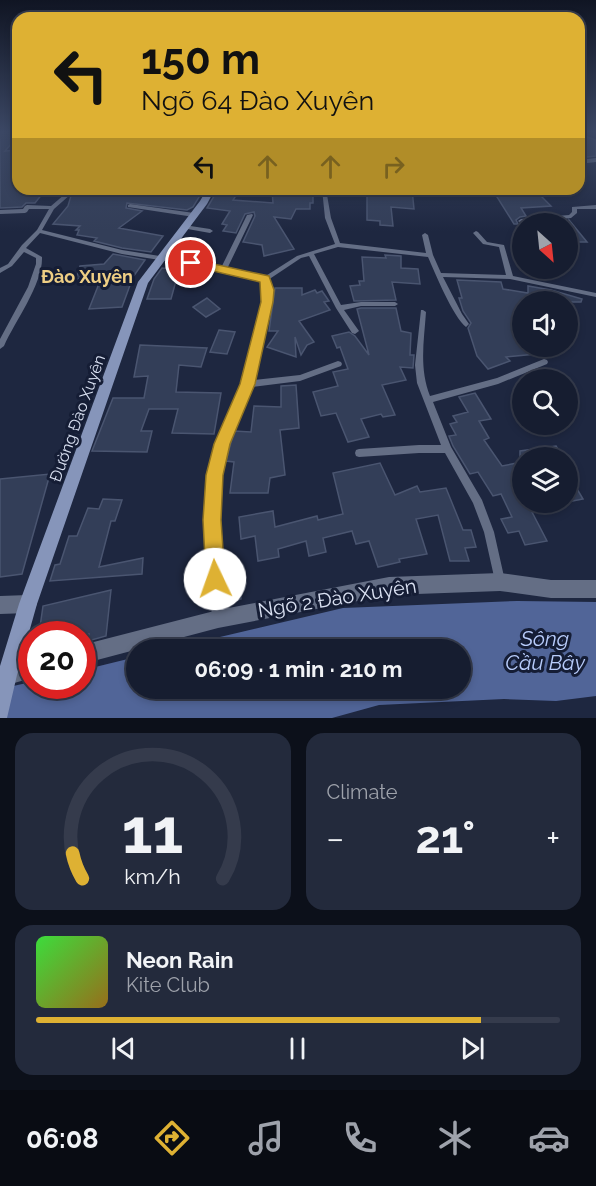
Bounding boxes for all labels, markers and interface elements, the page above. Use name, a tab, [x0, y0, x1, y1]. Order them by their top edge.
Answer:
text: 150 m	[141, 35, 260, 84]
icon: left	[42, 36, 120, 114]
text: Ngõ 64 Đào Xuyên	[141, 85, 374, 116]
icon: left	[188, 150, 221, 183]
icon: ahead	[251, 150, 284, 183]
icon: ahead	[314, 150, 347, 183]
icon: right	[377, 150, 410, 183]
north arrow	[512, 213, 578, 279]
map controls	[512, 213, 578, 513]
pin	[165, 237, 216, 288]
icon: arrive	[174, 246, 207, 279]
district label: Đào Xuyên	[41, 266, 133, 287]
button: sound	[512, 291, 578, 357]
street label: Đường Đào Xuyên	[46, 352, 109, 484]
button: search	[512, 369, 578, 435]
button: layers	[512, 447, 578, 513]
position arrow	[183, 547, 247, 611]
street label: Ngõ 2 Đào Xuyên	[256, 574, 418, 622]
speed limit sign: 20	[18, 621, 96, 699]
water label: Sông Cầu Bây	[505, 626, 586, 675]
text: 06:09 · 1 min · 210 m	[195, 656, 402, 682]
text: Climate	[327, 780, 398, 804]
text: 11	[122, 794, 184, 868]
text: 21°	[416, 811, 475, 864]
text: −	[327, 819, 344, 858]
text: +	[546, 819, 560, 858]
text: km/h	[124, 864, 181, 889]
text: Neon Rain	[126, 947, 234, 973]
text: Kite Club	[126, 973, 210, 997]
icon: previous	[107, 1032, 140, 1065]
icon: pause	[281, 1032, 314, 1065]
icon: next	[456, 1032, 489, 1065]
icon: directions	[151, 1117, 193, 1159]
icon: music	[245, 1117, 287, 1159]
icon: phone	[339, 1117, 381, 1159]
icon: climate	[434, 1117, 476, 1159]
icon: car	[528, 1117, 570, 1159]
text: 06:08	[26, 1123, 99, 1154]

